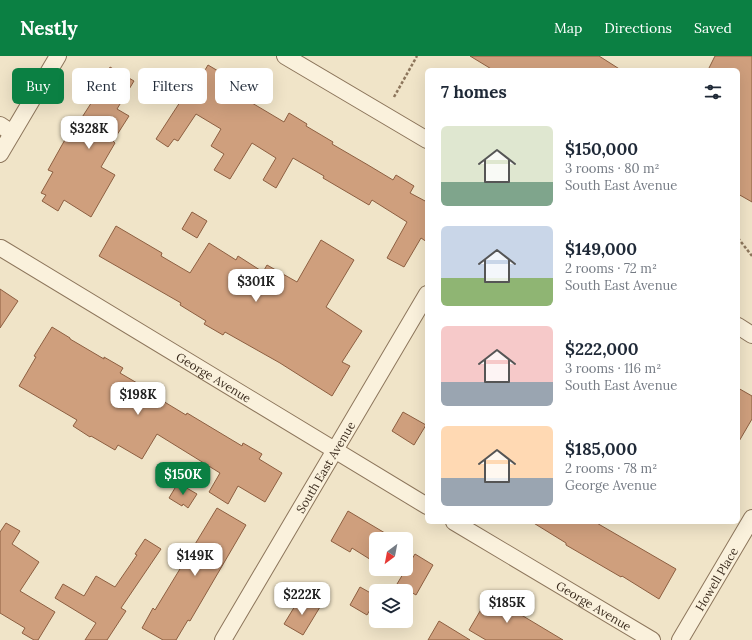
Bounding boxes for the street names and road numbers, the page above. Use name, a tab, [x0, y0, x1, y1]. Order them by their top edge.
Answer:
street label: George Avenue	[174, 349, 255, 406]
street label: South East Avenue	[292, 418, 358, 515]
street label: Howell Place	[692, 544, 741, 613]
street label: George Avenue	[554, 577, 635, 634]

